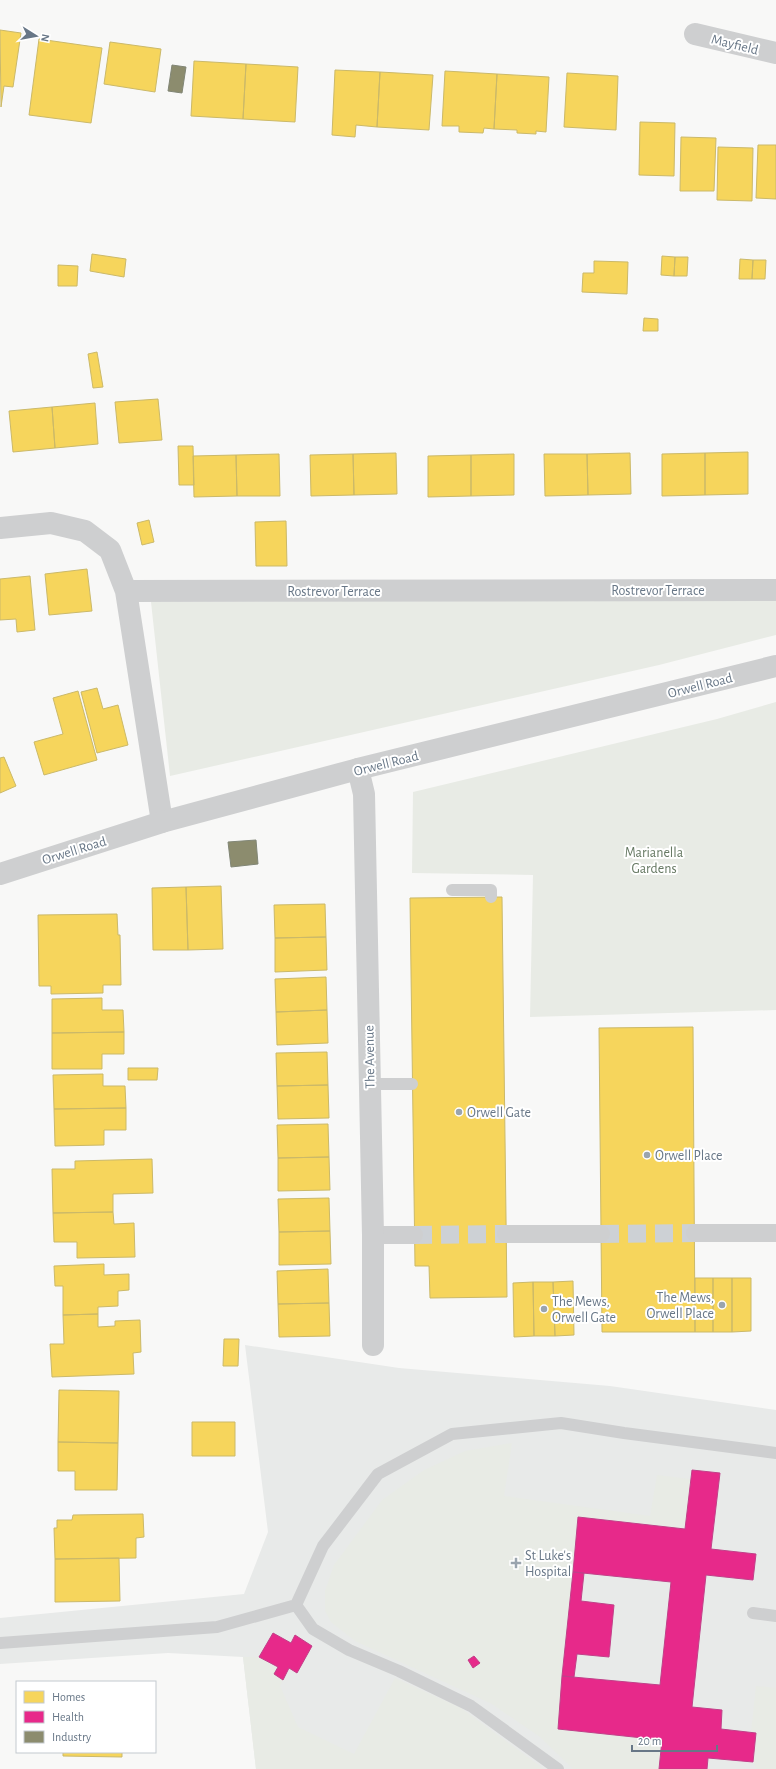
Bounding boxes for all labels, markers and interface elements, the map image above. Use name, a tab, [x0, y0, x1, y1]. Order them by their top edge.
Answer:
north arrow	[16, 16, 56, 56]
street label: Mayfield	[710, 32, 760, 58]
text: N	[39, 33, 51, 43]
street label: Rostrevor Terrace	[611, 584, 705, 598]
street label: Rostrevor Terrace	[287, 585, 381, 599]
street label: Orwell Road	[666, 671, 734, 701]
street label: Orwell Road	[352, 749, 420, 779]
street label: Orwell Road	[41, 835, 108, 867]
park label: Marianella Gardens	[625, 846, 684, 876]
street label: The Avenue	[362, 1025, 378, 1089]
place label: Orwell Gate	[467, 1106, 531, 1120]
marker: Orwell Gate	[454, 1107, 464, 1117]
place label: Orwell Place	[655, 1149, 723, 1163]
marker: Orwell Place	[642, 1150, 652, 1160]
place label: The Mews, Orwell Place	[646, 1291, 714, 1321]
place label: The Mews, Orwell Gate	[552, 1295, 616, 1325]
marker: The Mews, Orwell Place	[717, 1300, 727, 1310]
marker: The Mews, Orwell Gate	[539, 1304, 549, 1314]
place label: St Luke's Hospital	[525, 1549, 571, 1579]
marker: St Luke's Hospital	[510, 1557, 522, 1569]
legend	[16, 1681, 156, 1753]
text: Homes	[52, 1691, 85, 1703]
text: Health	[52, 1711, 84, 1723]
scale bar	[632, 1727, 717, 1753]
text: Industry	[52, 1731, 91, 1744]
text: 20 m	[638, 1735, 661, 1747]

